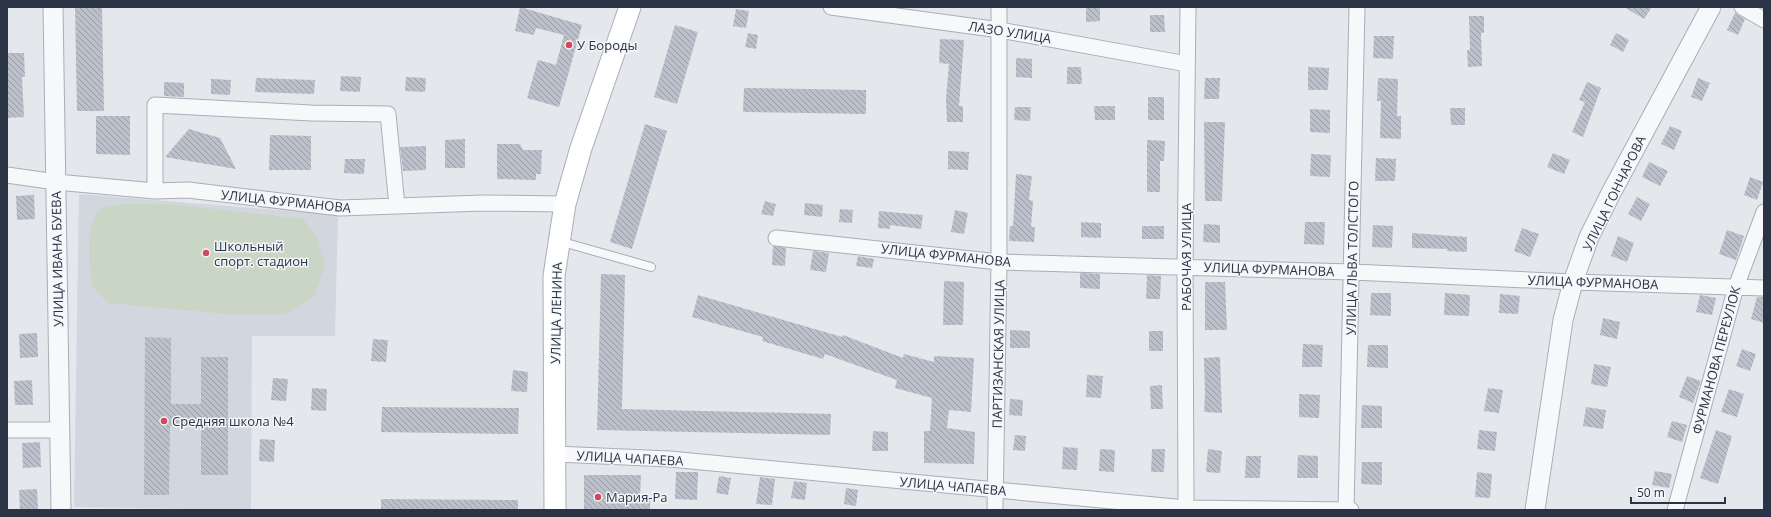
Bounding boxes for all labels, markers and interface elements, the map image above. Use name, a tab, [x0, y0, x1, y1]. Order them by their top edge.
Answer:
street label: ЛАЗО УЛИЦА	[967, 17, 1053, 48]
place label: У Бороды	[577, 36, 637, 54]
marker: У Бороды	[564, 40, 574, 50]
street label: УЛИЦА ГОНЧАРОВА	[1578, 132, 1650, 254]
street label: УЛИЦА ЛЬВА ТОЛСТОГО	[1342, 181, 1362, 335]
street label: УЛИЦА ФУРМАНОВА	[220, 185, 353, 217]
street label: УЛИЦА ИВАНА БУЕВА	[47, 190, 67, 327]
street label: РАБОЧАЯ УЛИЦА	[1177, 202, 1195, 311]
place label: Школьный спорт. стадион	[214, 237, 308, 270]
street label: УЛИЦА ФУРМАНОВА	[880, 239, 1013, 271]
marker: Школьный спорт. стадион	[201, 248, 211, 258]
street label: УЛИЦА ФУРМАНОВА	[1203, 258, 1335, 280]
street label: УЛИЦА ЛЕНИНА	[546, 261, 566, 364]
street label: УЛИЦА ФУРМАНОВА	[1527, 271, 1659, 293]
street label: ПАРТИЗАНСКАЯ УЛИЦА	[988, 279, 1008, 429]
street label: ФУРМАНОВА ПЕРЕУЛОК	[1688, 284, 1744, 436]
place label: Средняя школа №4	[172, 412, 294, 430]
marker: Средняя школа №4	[159, 416, 169, 426]
street label: УЛИЦА ЧАПАЕВА	[576, 446, 685, 470]
street label: УЛИЦА ЧАПАЕВА	[899, 472, 1008, 500]
scale bar	[1631, 479, 1725, 505]
text: 50 m	[1637, 484, 1665, 501]
place label: Мария-Ра	[606, 488, 668, 506]
marker: Мария-Ра	[593, 492, 603, 502]

